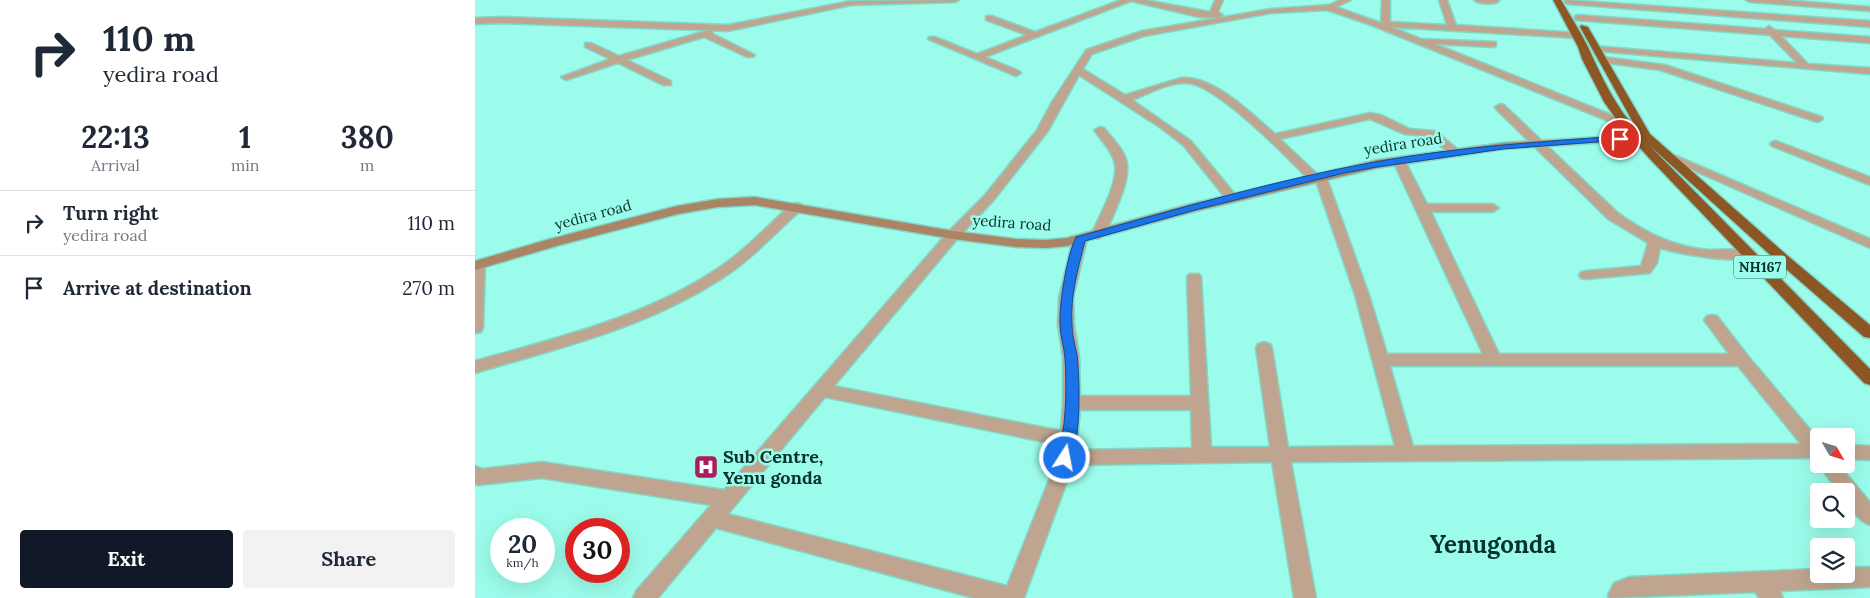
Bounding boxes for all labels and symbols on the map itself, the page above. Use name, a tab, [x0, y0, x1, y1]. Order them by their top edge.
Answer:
pin	[1599, 118, 1641, 160]
street label: yedira road	[1362, 128, 1443, 159]
street label: yedira road	[552, 195, 633, 234]
street label: yedira road	[972, 210, 1052, 235]
road number: NH167	[1734, 256, 1786, 278]
north arrow	[1810, 428, 1855, 472]
position arrow	[1038, 431, 1090, 483]
place label: Sub Centre, Yenu gonda	[723, 445, 823, 489]
hospital icon: Sub Centre, Yenu gonda	[693, 454, 719, 480]
speed limit sign: 30	[565, 518, 630, 583]
district label: Yenugonda	[1430, 529, 1556, 560]

